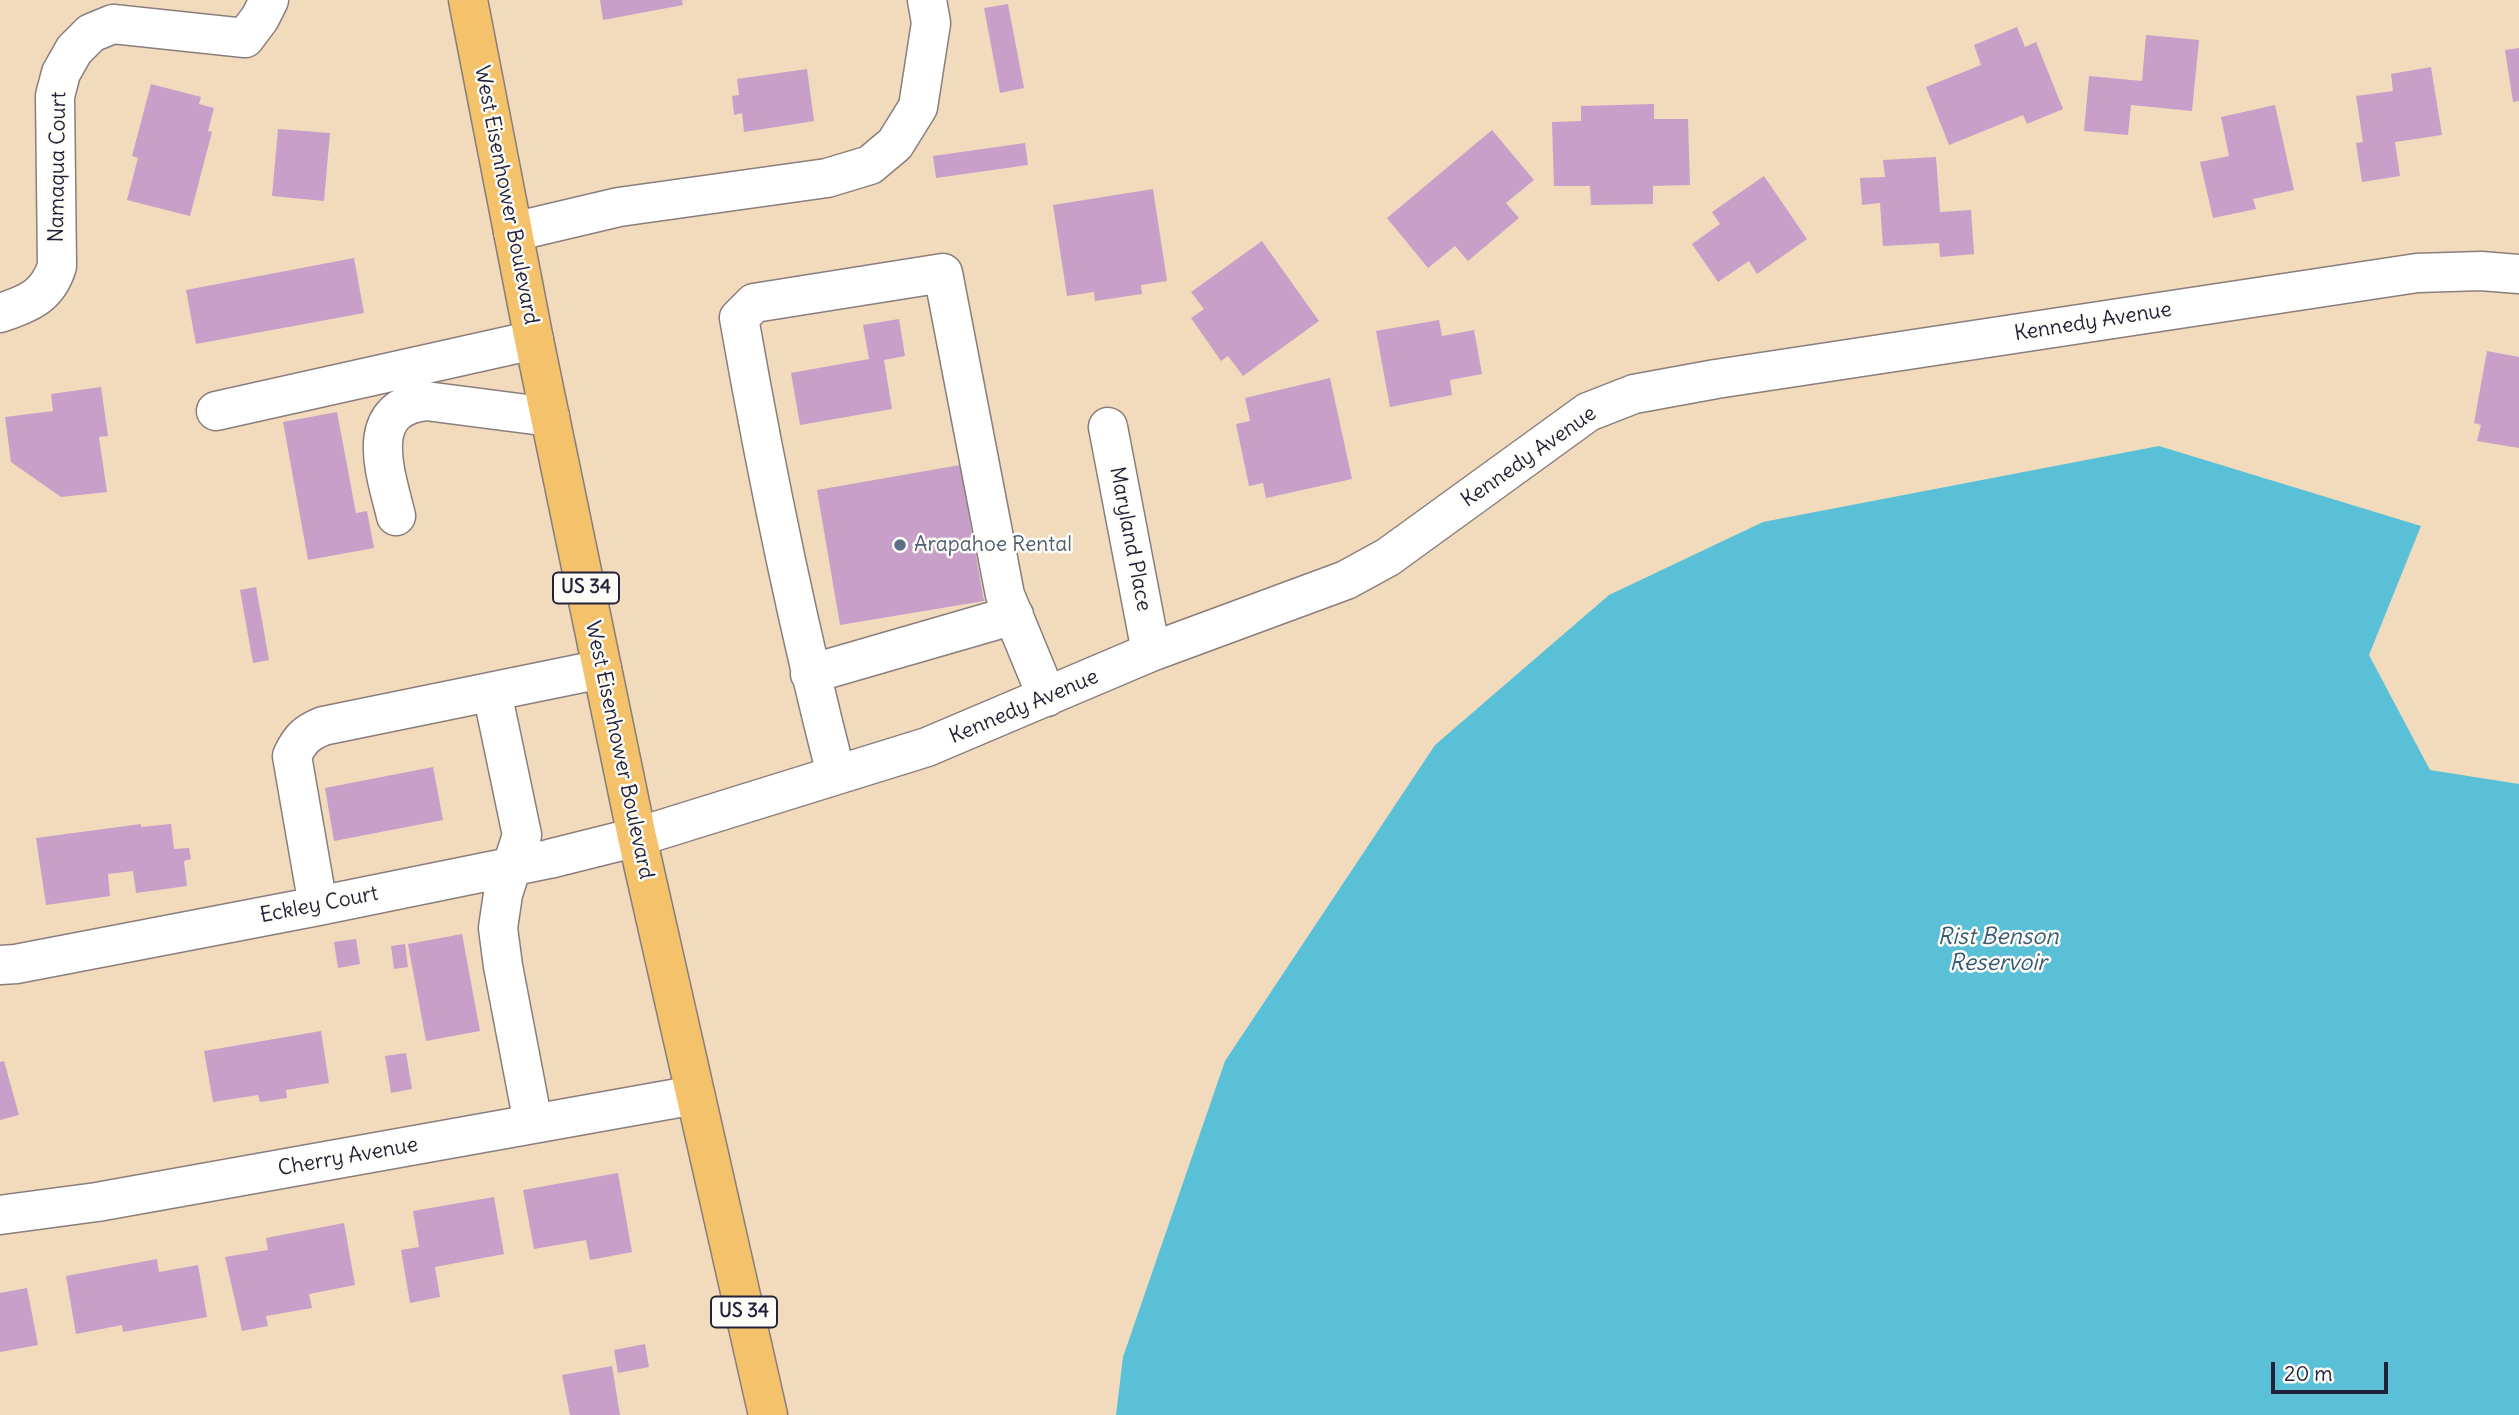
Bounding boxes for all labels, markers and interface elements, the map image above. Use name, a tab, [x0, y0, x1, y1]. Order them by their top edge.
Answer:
street label: West Eisenhower Boulevard	[469, 63, 543, 327]
street label: Namaqua Court	[44, 91, 72, 243]
street label: Kennedy Avenue	[2012, 297, 2174, 347]
street label: Kennedy Avenue	[1457, 401, 1601, 513]
street label: Maryland Place	[1104, 465, 1156, 613]
place label: Arapahoe Rental	[914, 532, 1072, 558]
marker: Arapahoe Rental	[892, 537, 908, 553]
road number: US 34	[553, 572, 619, 604]
street label: West Eisenhower Boulevard	[579, 619, 659, 881]
street label: Kennedy Avenue	[946, 664, 1102, 750]
street label: Eckley Court	[258, 881, 380, 929]
water label: Rist Benson Reservoir	[1938, 923, 2058, 977]
street label: Cherry Avenue	[276, 1132, 420, 1182]
road number: US 34	[711, 1296, 777, 1328]
scale bar	[2274, 1348, 2391, 1392]
text: 20 m	[2284, 1360, 2333, 1387]

